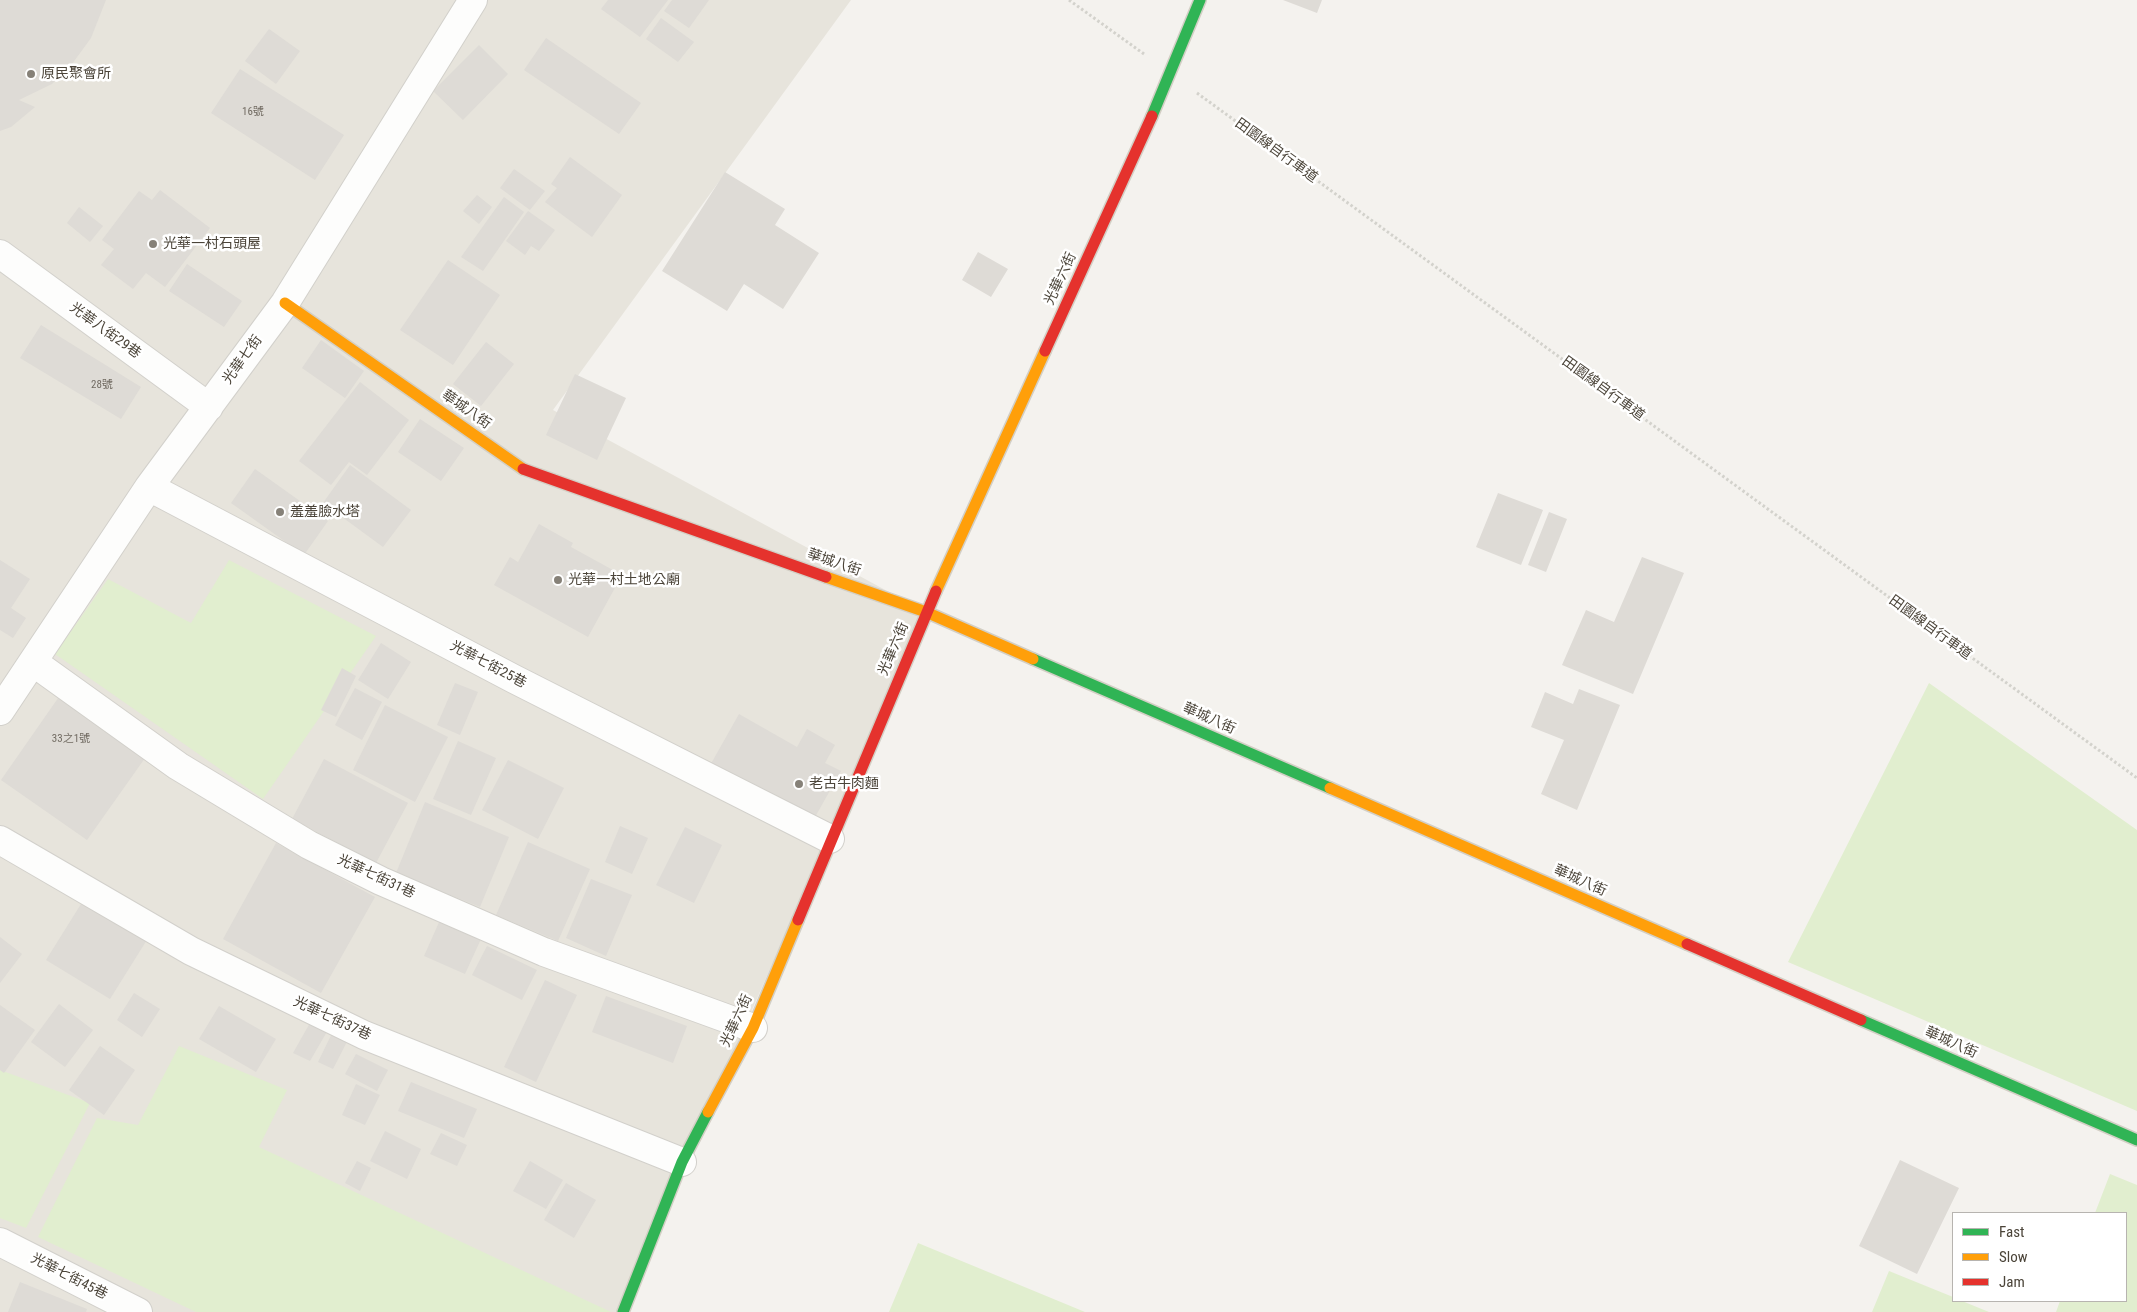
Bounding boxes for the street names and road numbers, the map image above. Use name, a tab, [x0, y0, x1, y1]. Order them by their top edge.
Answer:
street label: 田園線自行車道	[1231, 115, 1321, 187]
street label: 光華六街	[1042, 250, 1080, 308]
street label: 光華八街29巷	[66, 300, 144, 362]
street label: 光華七街	[220, 332, 266, 388]
street label: 田園線自行車道	[1558, 353, 1648, 425]
street label: 華城八街	[438, 387, 494, 433]
street label: 華城八街	[805, 546, 863, 580]
street label: 田園線自行車道	[1885, 592, 1975, 664]
street label: 光華六街	[875, 620, 913, 678]
street label: 光華七街25巷	[447, 638, 529, 692]
street label: 華城八街	[1180, 700, 1238, 738]
street label: 光華七街31巷	[334, 852, 418, 902]
street label: 華城八街	[1551, 862, 1609, 900]
street label: 光華六街	[718, 992, 756, 1050]
street label: 光華七街37巷	[290, 994, 374, 1044]
street label: 華城八街	[1922, 1024, 1980, 1062]
street label: 光華七街45巷	[28, 1250, 110, 1304]

